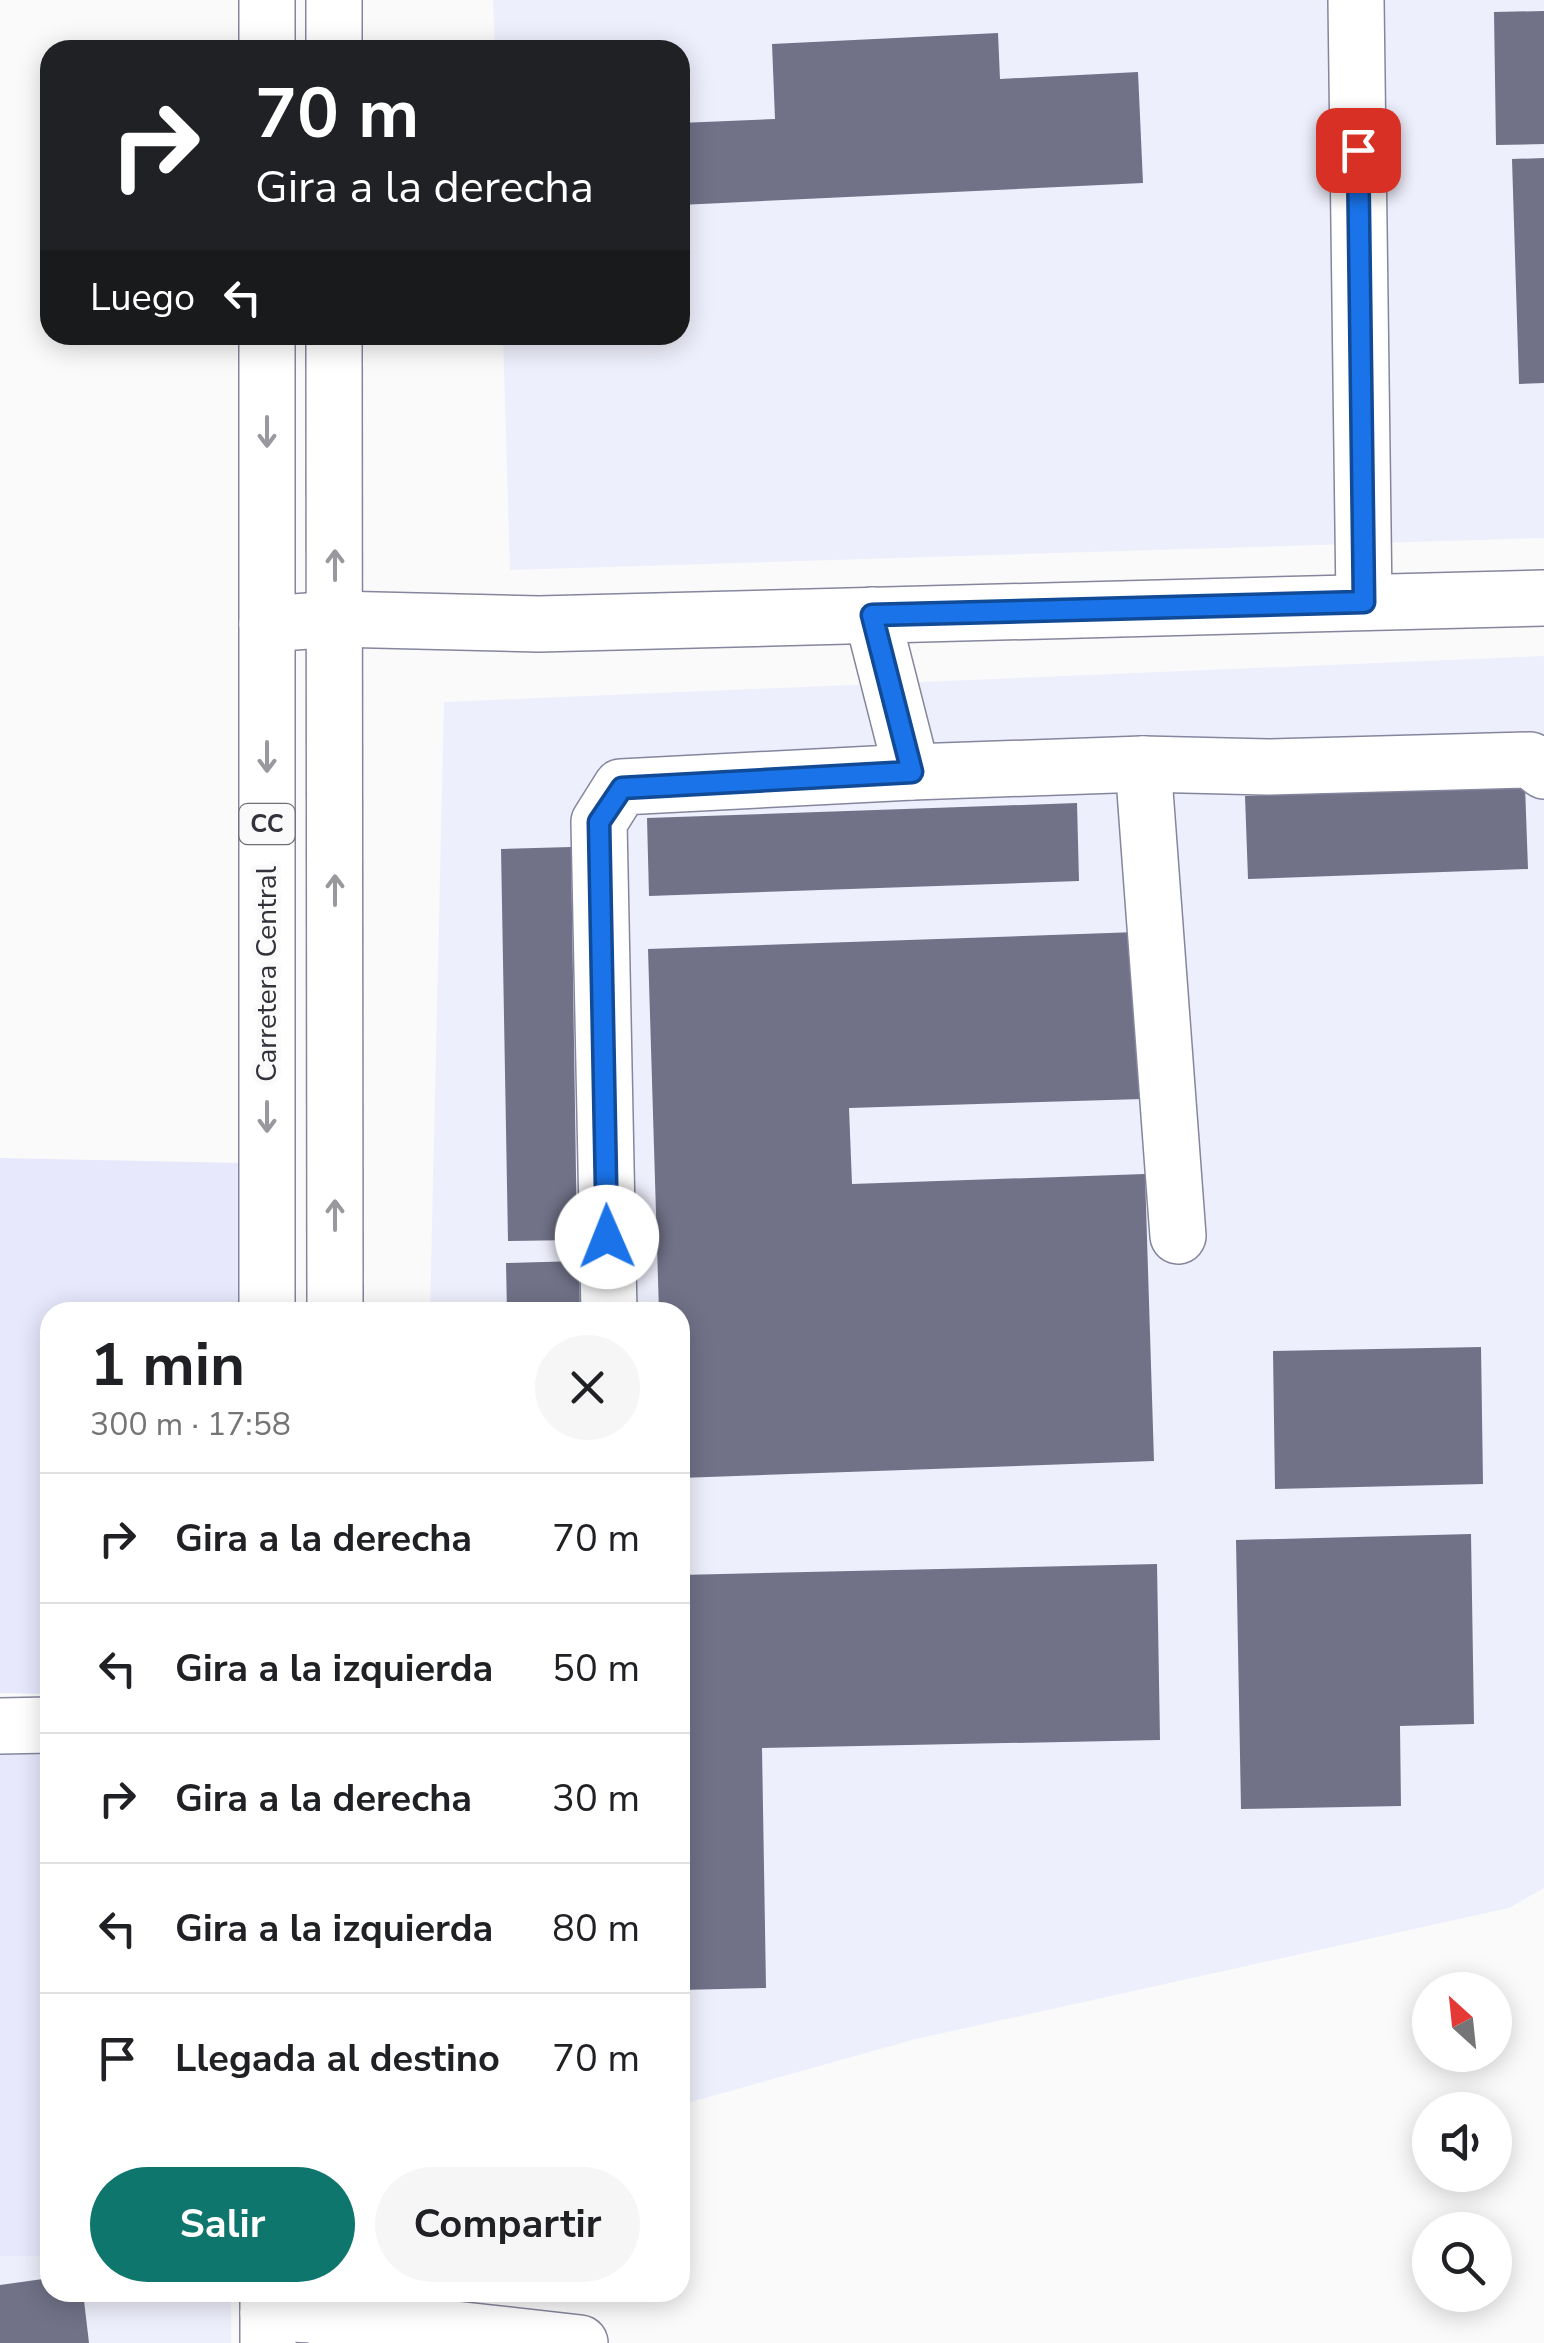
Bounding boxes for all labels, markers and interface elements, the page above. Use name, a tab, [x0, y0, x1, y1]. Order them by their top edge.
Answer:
text: 70 m	[255, 66, 419, 162]
icon: right	[90, 80, 220, 210]
pin	[1316, 108, 1401, 193]
icon: arrive	[1331, 123, 1386, 178]
text: Gira a la derecha	[255, 157, 594, 218]
icon: left	[215, 270, 270, 325]
text: Luego	[90, 272, 195, 323]
one-way arrow	[258, 416, 276, 448]
one-way arrow	[326, 550, 344, 582]
one-way arrow	[258, 740, 276, 773]
road number: CC	[240, 804, 294, 844]
street label: Carretera Central	[248, 865, 286, 1082]
one-way arrow	[326, 875, 344, 908]
one-way arrow	[258, 1100, 276, 1133]
position arrow	[555, 1185, 659, 1289]
one-way arrow	[326, 1200, 344, 1232]
text: 1 min	[90, 1324, 245, 1406]
button: close	[535, 1335, 640, 1440]
text: 300 m · 17:58	[90, 1403, 291, 1446]
icon: right	[90, 1511, 145, 1566]
text: Gira a la derecha	[175, 1513, 472, 1564]
text: 70 m	[552, 1513, 640, 1564]
icon: left	[90, 1641, 145, 1696]
text: Gira a la izquierda	[175, 1643, 493, 1694]
text: 50 m	[552, 1643, 640, 1694]
icon: right	[90, 1771, 145, 1826]
text: Gira a la derecha	[175, 1773, 472, 1824]
text: 30 m	[552, 1773, 640, 1824]
icon: left	[90, 1901, 145, 1956]
text: Gira a la izquierda	[175, 1903, 493, 1954]
text: 80 m	[552, 1903, 640, 1954]
north arrow	[1412, 1972, 1512, 2072]
map controls	[1412, 1972, 1512, 2312]
icon: arrive	[90, 2031, 145, 2086]
text: Llegada al destino	[175, 2033, 500, 2084]
text: 70 m	[552, 2033, 640, 2084]
button: sound	[1412, 2092, 1512, 2192]
button: Salir	[90, 2167, 355, 2282]
button: Compartir	[375, 2167, 640, 2282]
button: search	[1412, 2212, 1512, 2312]

